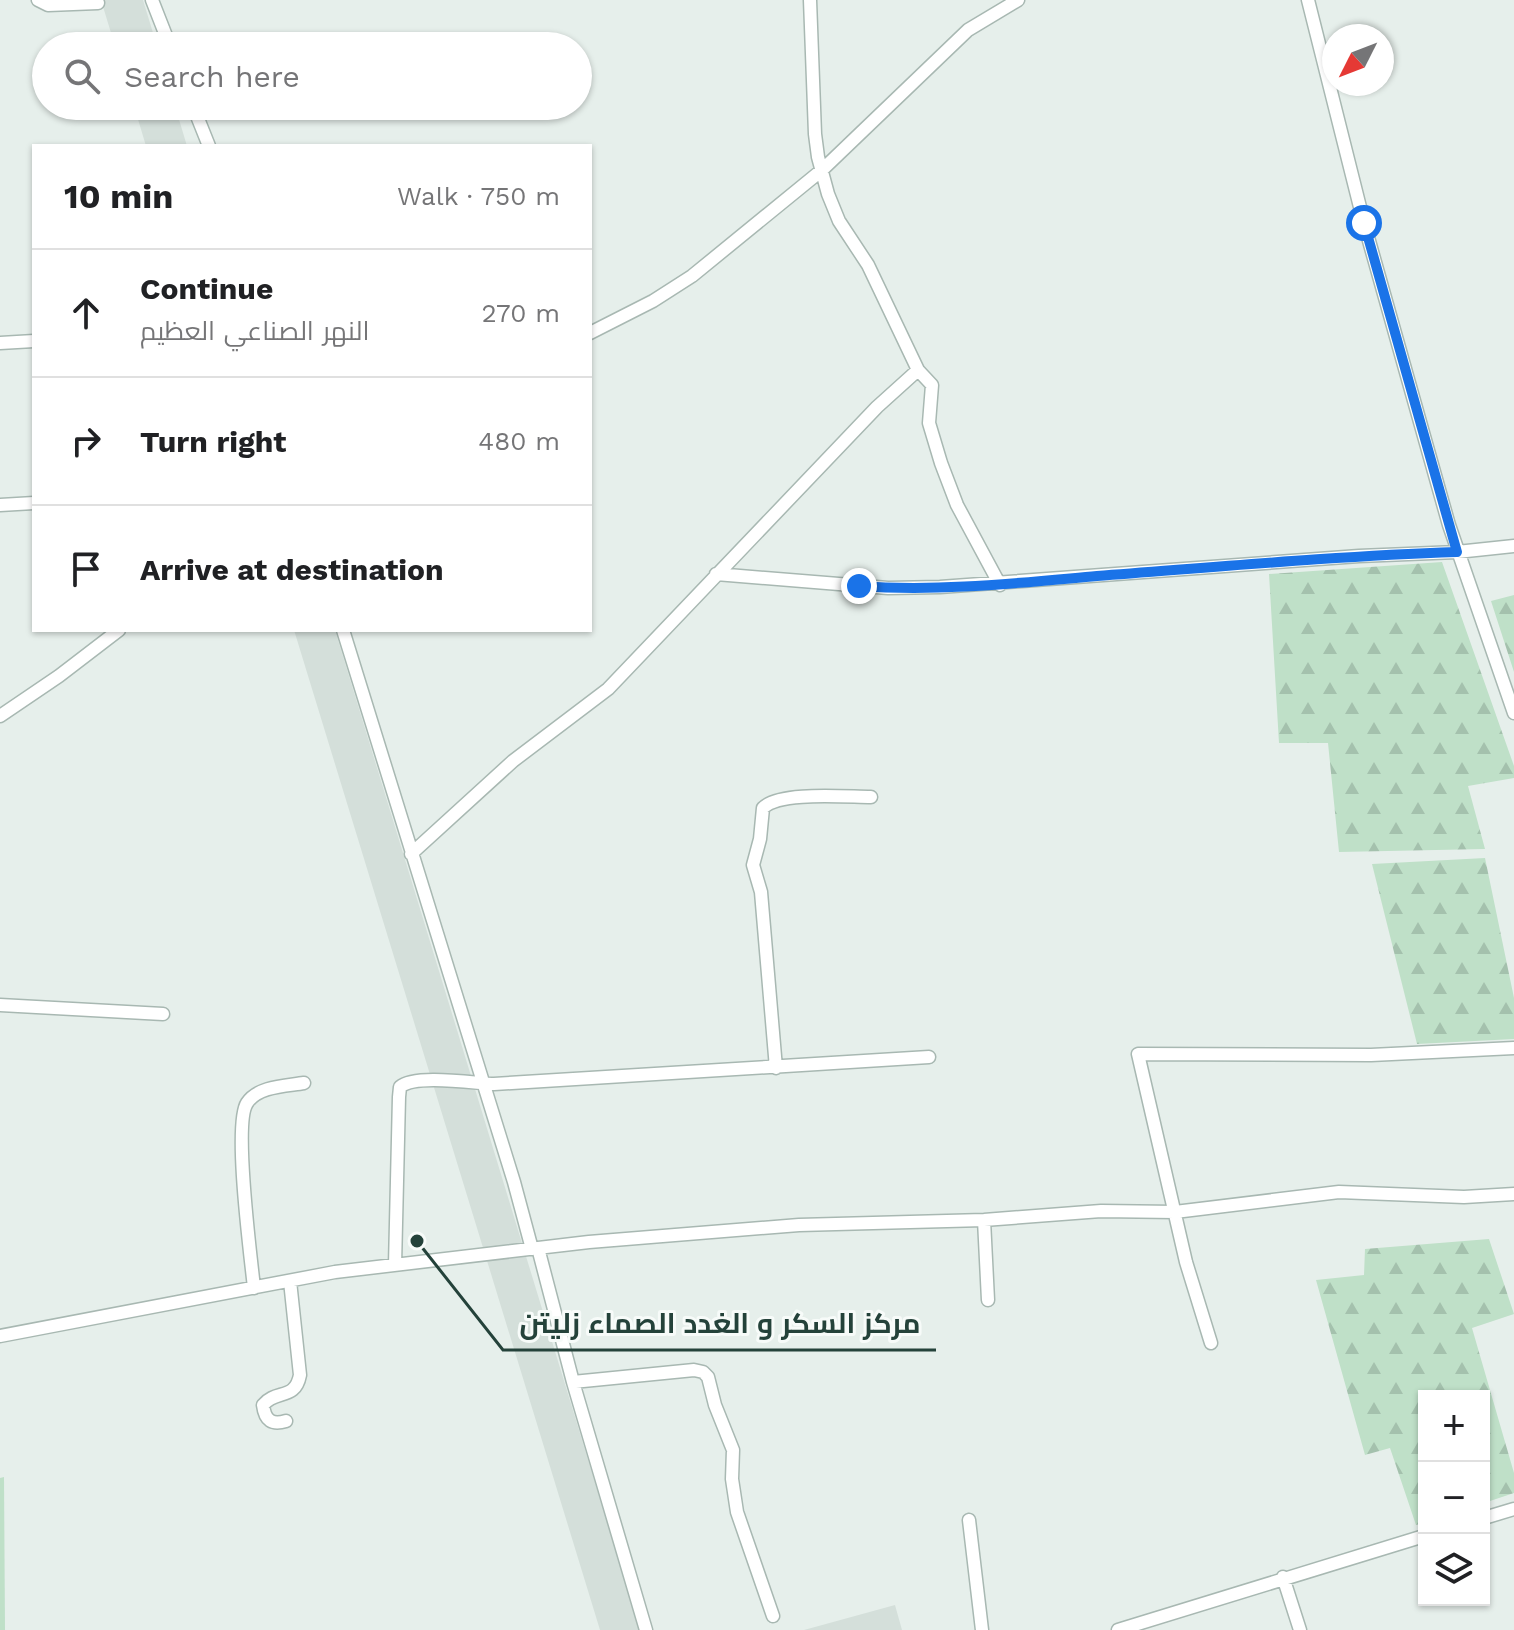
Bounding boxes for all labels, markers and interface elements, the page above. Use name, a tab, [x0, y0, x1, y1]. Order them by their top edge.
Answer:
north arrow	[1322, 24, 1394, 96]
search box	[32, 32, 592, 120]
icon: search	[60, 54, 104, 98]
text: Search here	[124, 59, 300, 94]
text: 10 min	[64, 176, 173, 216]
text: Walk · 750 m	[397, 181, 560, 211]
route start	[1346, 205, 1382, 241]
text: Continue	[140, 271, 273, 306]
icon: ahead	[64, 291, 108, 335]
text: 270 m	[481, 298, 560, 328]
text: النهر الصناعي العظيم	[140, 316, 369, 346]
icon: right	[64, 419, 108, 463]
text: Turn right	[140, 424, 286, 459]
text: 480 m	[478, 426, 560, 456]
icon: arrive	[64, 547, 108, 591]
text: Arrive at destination	[140, 552, 444, 587]
route end	[841, 568, 877, 604]
callout: مركز السكر و الغدد الصماء زليتن	[503, 1298, 936, 1350]
text: مركز السكر و الغدد الصماء زليتن	[520, 1307, 920, 1340]
map controls	[1418, 1390, 1490, 1606]
button: +	[1418, 1390, 1490, 1462]
button: −	[1418, 1462, 1490, 1534]
button: layers	[1418, 1534, 1490, 1606]

